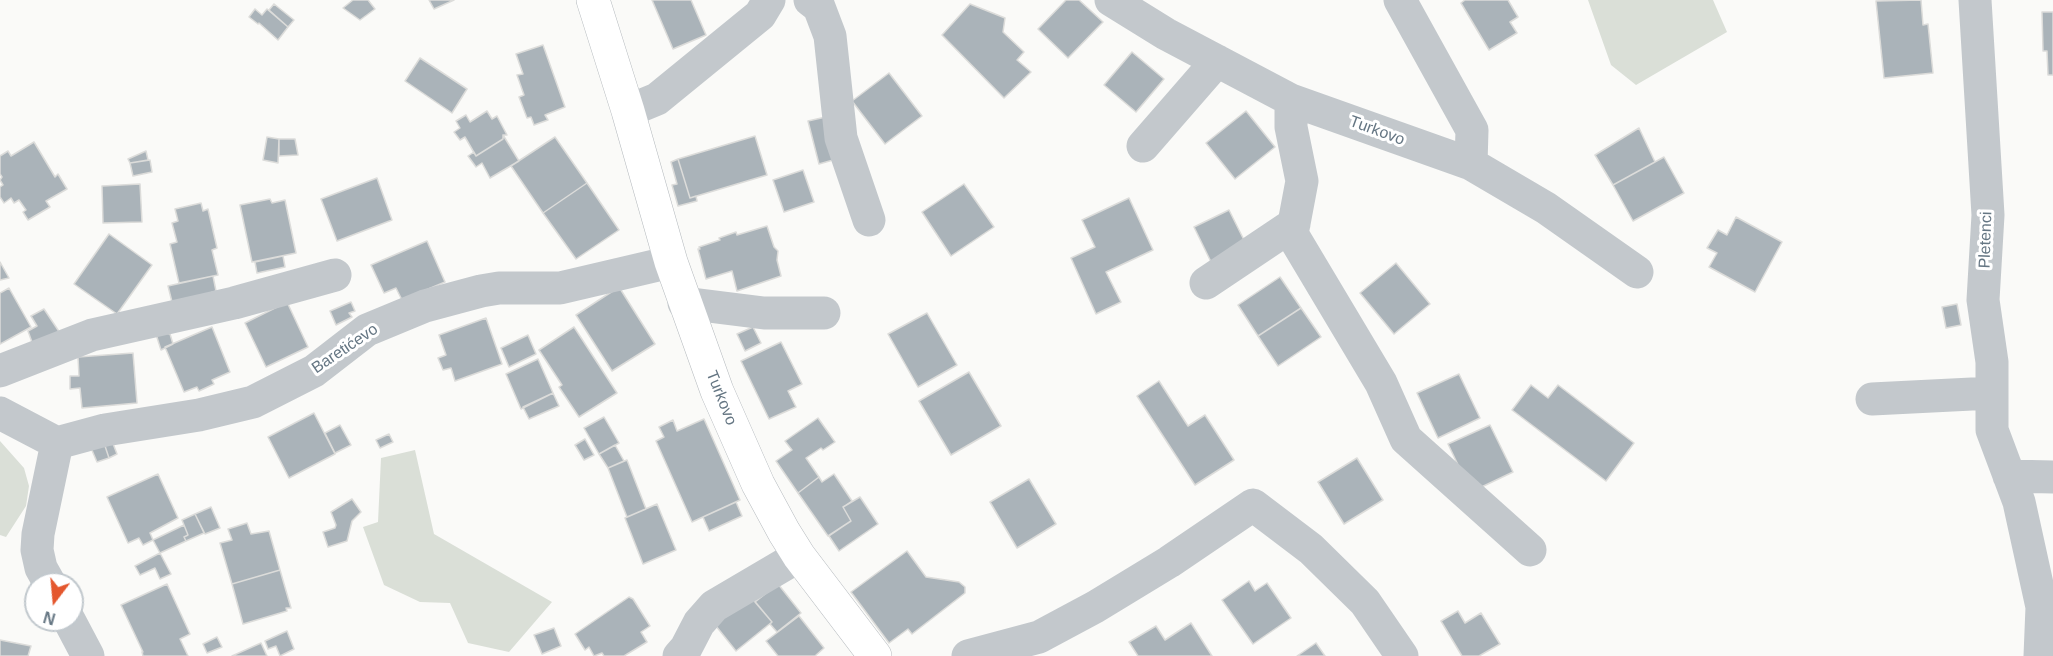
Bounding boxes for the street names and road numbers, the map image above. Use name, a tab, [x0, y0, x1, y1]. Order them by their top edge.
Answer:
street label: Turkovo	[1347, 112, 1407, 150]
street label: Pletenci	[1975, 211, 1997, 269]
street label: Baretićevo	[308, 320, 382, 378]
street label: Turkovo	[701, 368, 741, 428]

